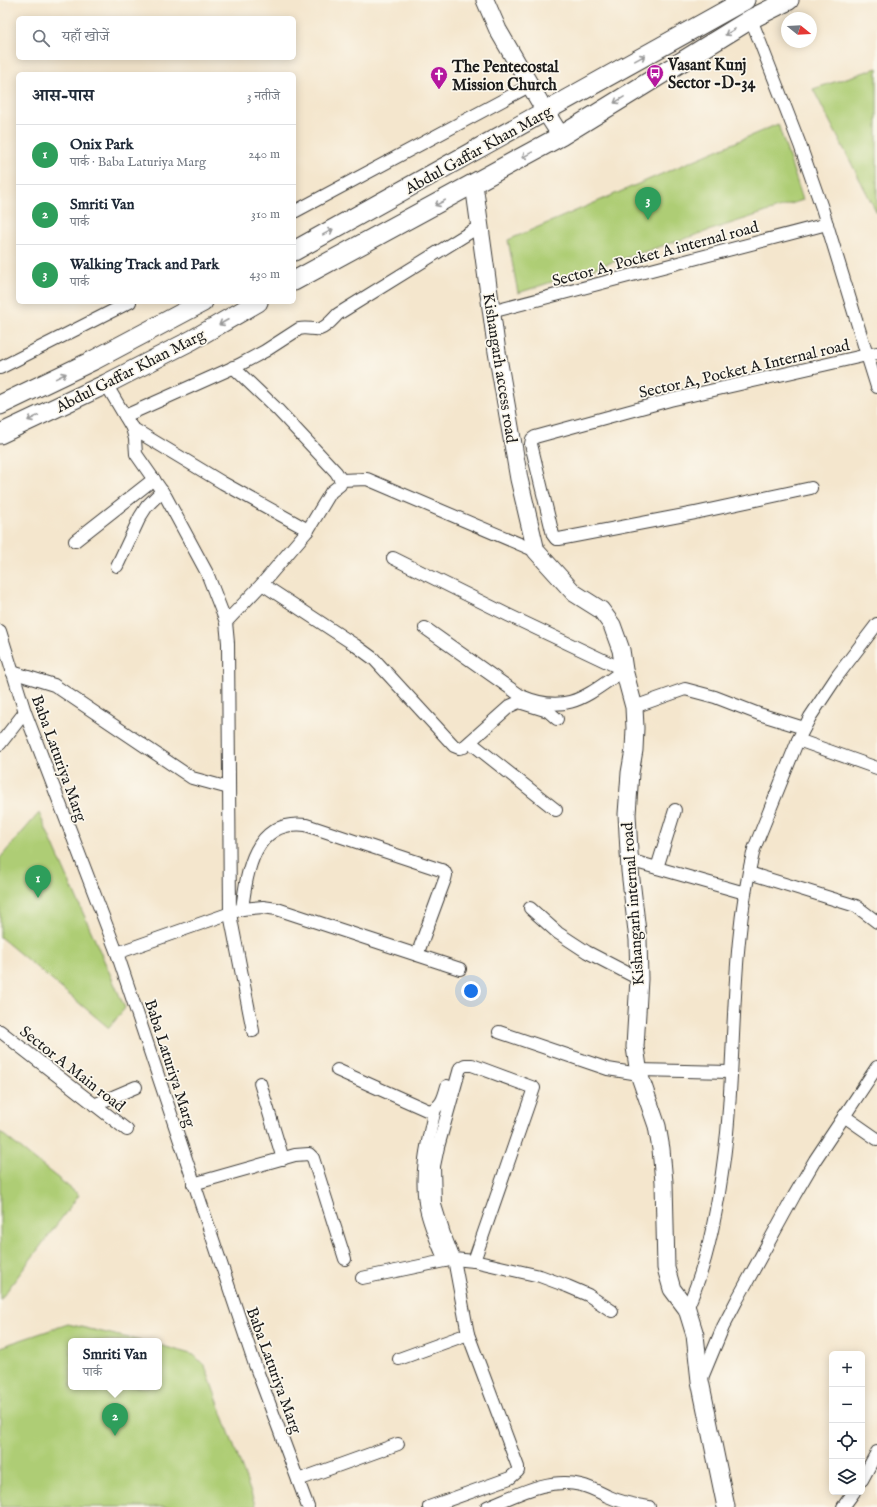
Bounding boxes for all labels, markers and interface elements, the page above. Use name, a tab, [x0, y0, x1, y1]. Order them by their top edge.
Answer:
north arrow	[781, 12, 817, 48]
search box	[16, 16, 296, 60]
icon: search	[30, 27, 52, 49]
text: यहाँ खोजें	[62, 27, 109, 46]
one-way arrow	[724, 28, 736, 36]
one-way arrow	[634, 54, 646, 61]
place label: Vasant Kunj Sector -D-34	[667, 56, 756, 94]
place label: The Pentecostal Mission Church	[451, 58, 559, 96]
bus stop icon: Vasant Kunj Sector -D-34	[645, 63, 665, 88]
church icon: The Pentecostal Mission Church	[429, 65, 449, 90]
text: आस-पास	[32, 86, 94, 107]
text: 3 नतीजे	[247, 88, 280, 105]
one-way arrow	[613, 96, 625, 104]
street label: Abdul Gaffar Khan Marg	[401, 102, 556, 200]
text: Onix Park	[70, 135, 134, 154]
text: 1	[43, 146, 47, 163]
text: 240 m	[248, 146, 280, 163]
one-way arrow	[521, 151, 533, 159]
text: पार्क · Baba Laturiya Marg	[70, 154, 206, 171]
pin: 3	[635, 187, 661, 220]
text: Smriti Van	[70, 195, 135, 214]
one-way arrow	[434, 199, 446, 207]
text: 2	[42, 206, 48, 223]
text: 310 m	[251, 206, 280, 223]
text: पार्क	[70, 214, 89, 231]
street label: Sector A, Pocket A internal road	[550, 218, 761, 292]
one-way arrow	[322, 227, 334, 235]
text: Walking Track and Park	[70, 255, 219, 274]
text: 3	[43, 266, 47, 283]
text: 430 m	[250, 266, 280, 283]
text: पार्क	[70, 274, 89, 291]
street label: Kishangarh access road	[477, 292, 521, 445]
one-way arrow	[218, 318, 230, 326]
street label: Abdul Gaffar Khan Marg	[52, 325, 209, 419]
street label: Sector A, Pocket A Internal road	[637, 336, 852, 404]
one-way arrow	[54, 372, 66, 379]
one-way arrow	[27, 415, 39, 422]
street label: Baba Laturiya Marg	[26, 693, 90, 825]
street label: Kishangarh internal road	[618, 821, 650, 986]
pin: 1	[25, 865, 51, 898]
your location	[461, 981, 481, 1001]
street label: Baba Laturiya Marg	[139, 997, 199, 1130]
street label: Sector A Main road	[15, 1022, 129, 1117]
street label: Baba Laturiya Marg	[241, 1305, 305, 1437]
popup	[68, 1338, 162, 1390]
text: Smriti Van	[83, 1345, 147, 1364]
map controls	[829, 1351, 865, 1495]
button: +	[829, 1351, 865, 1387]
text: पार्क	[83, 1364, 102, 1381]
button: −	[829, 1387, 865, 1423]
pin: 2	[102, 1403, 128, 1436]
button: locate	[829, 1423, 865, 1459]
button: layers	[829, 1459, 865, 1495]

